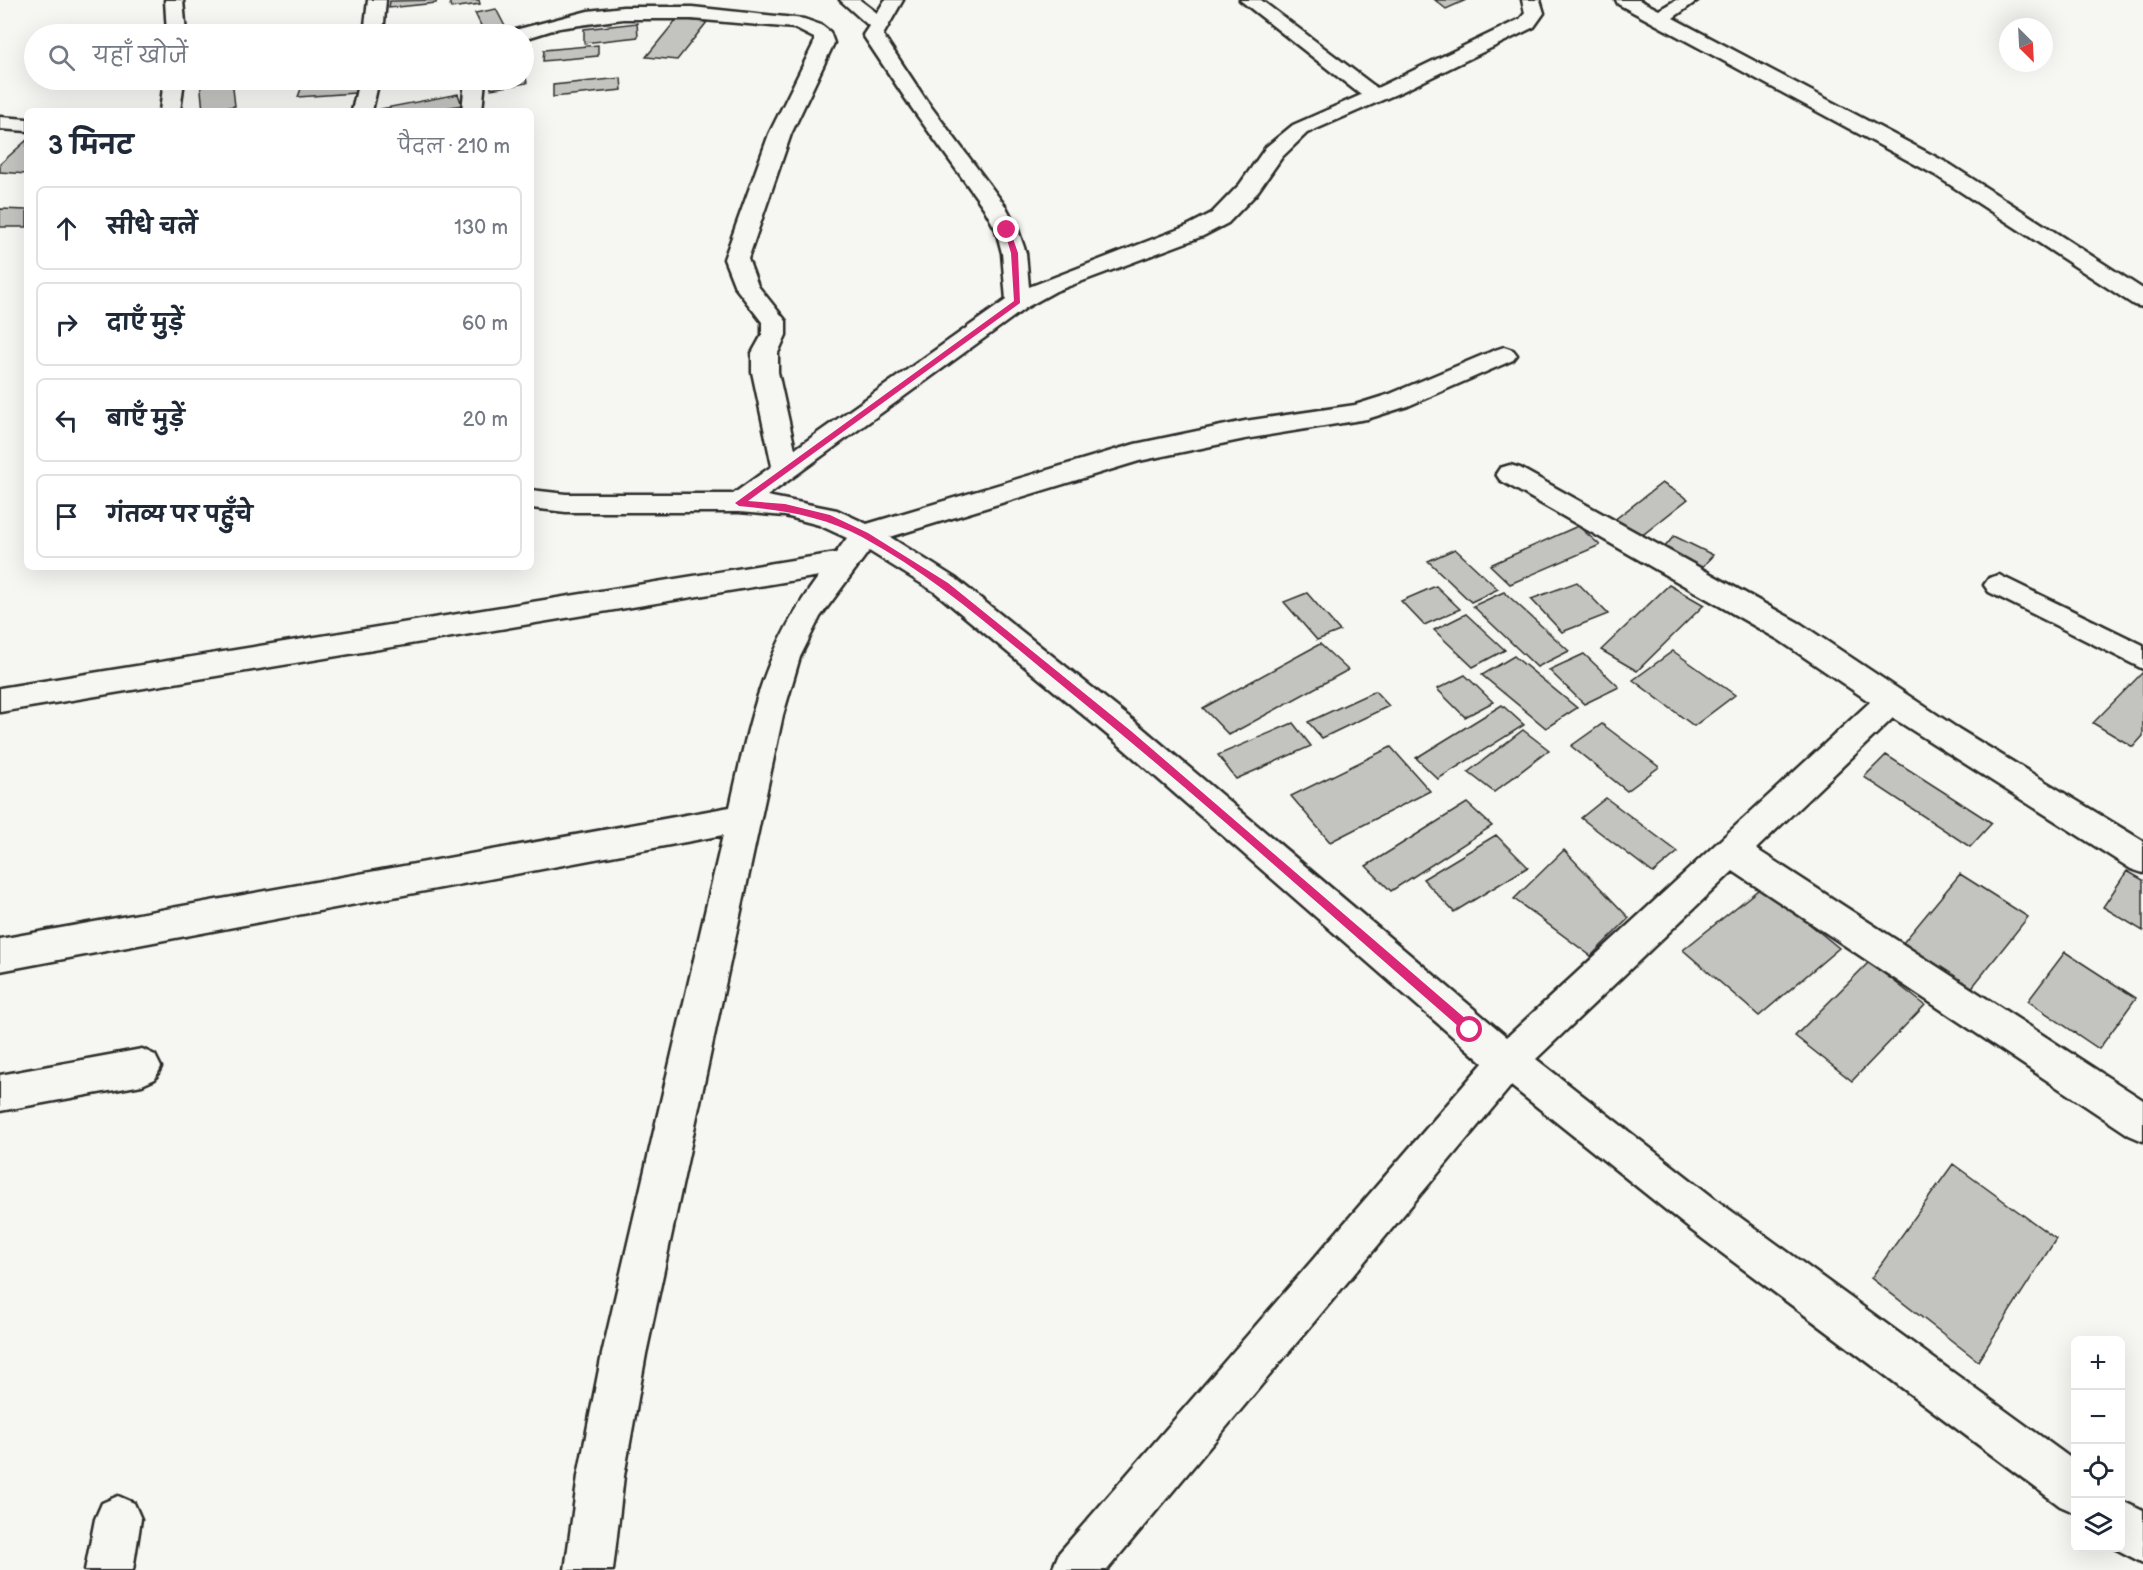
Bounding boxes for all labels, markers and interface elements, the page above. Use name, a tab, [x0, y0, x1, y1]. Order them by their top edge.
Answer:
north arrow	[1999, 18, 2053, 72]
search box	[24, 24, 534, 90]
icon: search	[45, 41, 78, 74]
text: यहाँ खोजें	[93, 43, 188, 70]
text: 3 मिनट	[48, 131, 133, 162]
text: पैदल · 210 m	[398, 135, 510, 159]
icon: ahead	[50, 212, 83, 245]
text: सीधे चलें	[107, 214, 197, 241]
text: 130 m	[454, 216, 508, 240]
route end	[993, 216, 1019, 242]
icon: right	[50, 308, 83, 341]
text: दाएँ मुड़ें	[107, 310, 184, 337]
text: 60 m	[462, 312, 508, 336]
icon: left	[50, 404, 83, 437]
text: बाएँ मुड़ें	[107, 406, 185, 433]
text: 20 m	[463, 408, 508, 432]
icon: arrive	[50, 500, 83, 533]
text: गंतव्य पर पहुँचे	[107, 502, 253, 529]
route start	[1456, 1016, 1482, 1042]
map controls	[2071, 1336, 2125, 1552]
button: +	[2071, 1336, 2125, 1390]
button: −	[2071, 1390, 2125, 1444]
button: locate	[2071, 1444, 2125, 1498]
button: layers	[2071, 1498, 2125, 1552]

